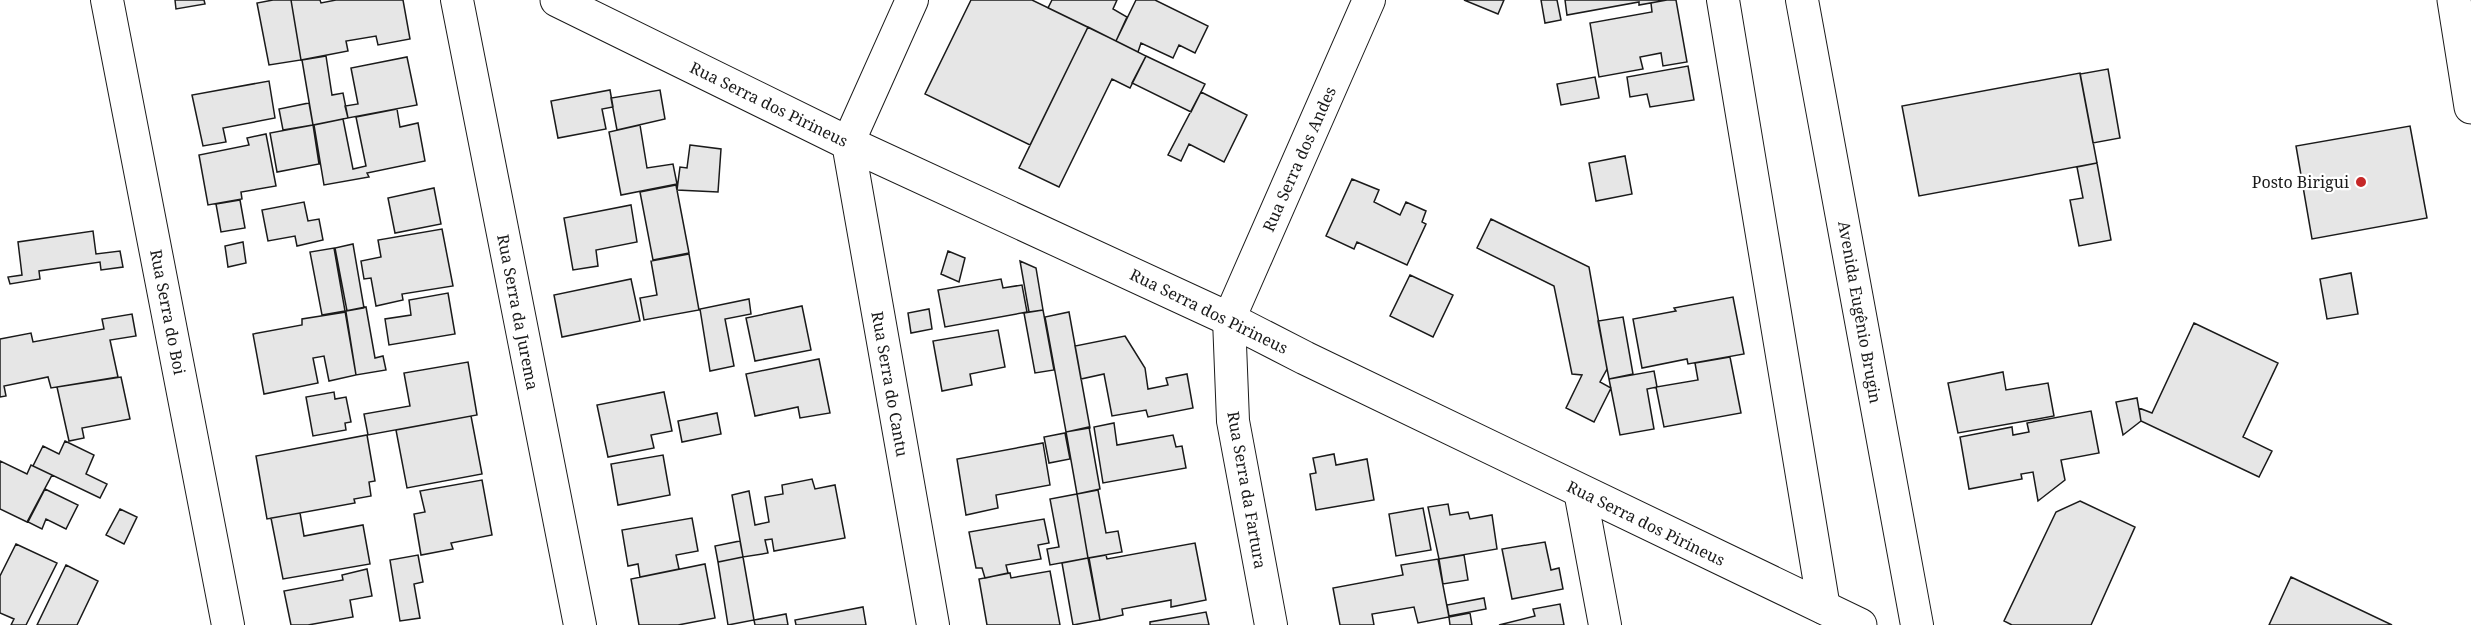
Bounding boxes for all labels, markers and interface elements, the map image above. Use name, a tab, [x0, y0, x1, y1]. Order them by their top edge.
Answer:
street label: Rua Serra dos Pirineus	[686, 56, 852, 152]
street label: Rua Serra dos Andes	[1257, 83, 1341, 235]
place label: Posto Birigui	[2252, 171, 2349, 193]
marker: Posto Birigui	[2354, 175, 2368, 189]
street label: Avenida Eugênio Brugin	[1833, 219, 1887, 405]
street label: Rua Serra da Jurema	[492, 232, 544, 392]
street label: Rua Serra do Boi	[145, 248, 191, 376]
street label: Rua Serra dos Pirineus	[1126, 263, 1292, 359]
street label: Rua Serra do Cantu	[866, 310, 914, 458]
street label: Rua Serra da Fartura	[1222, 410, 1272, 570]
street label: Rua Serra dos Pirineus	[1563, 475, 1729, 571]

